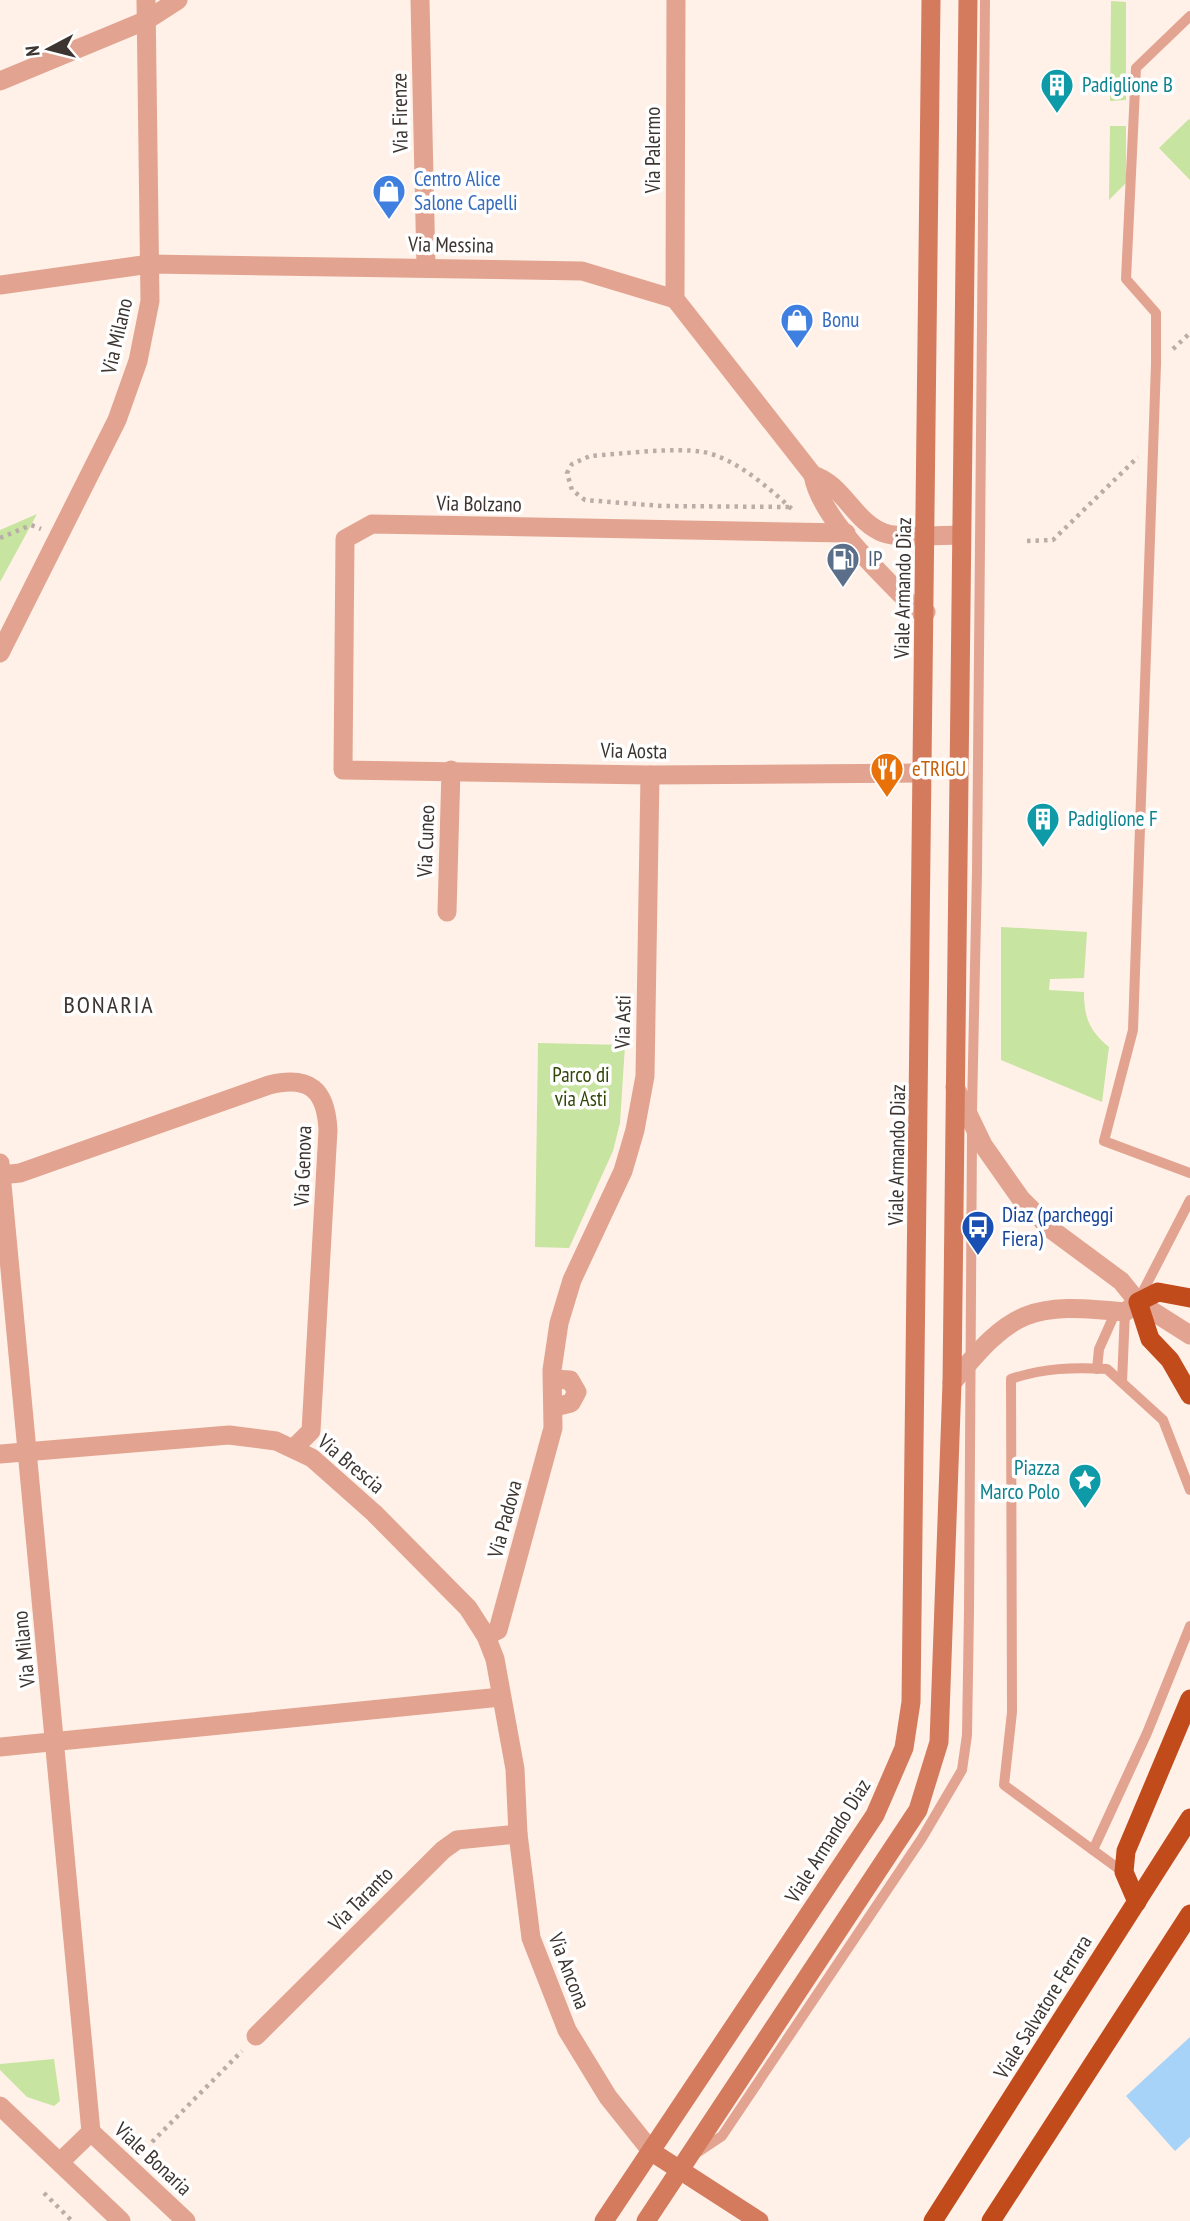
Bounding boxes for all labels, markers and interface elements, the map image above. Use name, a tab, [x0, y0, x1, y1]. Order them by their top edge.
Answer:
north arrow	[14, 14, 84, 84]
text: N	[20, 45, 45, 58]
building icon: Padiglione B	[1038, 66, 1076, 115]
place label: Padiglione B	[1082, 71, 1173, 98]
street label: Via Firenze	[385, 73, 414, 154]
street label: Via Palermo	[639, 107, 666, 194]
place label: Centro Alice Salone Capelli	[414, 165, 518, 216]
shop icon: Centro Alice Salone Capelli	[370, 172, 408, 221]
street label: Via Messina	[407, 230, 494, 259]
street label: Via Milano	[95, 296, 138, 377]
shop icon: Bonu	[778, 301, 816, 350]
place label: Bonu	[822, 306, 859, 333]
street label: Via Bolzano	[435, 489, 522, 518]
street label: Viale Armando Diaz	[888, 517, 917, 660]
fuel station icon: IP	[824, 540, 862, 589]
place label: IP	[868, 545, 882, 572]
street label: Via Aosta	[599, 736, 668, 765]
restaurant icon: eTRIGU	[868, 750, 906, 799]
place label: eTRIGU	[912, 755, 966, 782]
building icon: Padiglione F	[1024, 800, 1062, 849]
street label: Via Cuneo	[411, 804, 440, 879]
place label: Padiglione F	[1068, 805, 1158, 832]
district label: BONARIA	[63, 989, 155, 1020]
street label: Via Asti	[609, 995, 636, 1050]
park label: Parco di via Asti	[552, 1061, 610, 1112]
street label: Viale Armando Diaz	[882, 1084, 911, 1227]
street label: Via Genova	[288, 1125, 317, 1208]
place label: Diaz (parcheggi Fiera)	[1002, 1201, 1114, 1252]
bus stop icon: Diaz (parcheggi Fiera)	[959, 1208, 997, 1257]
street label: Via Brescia	[312, 1427, 390, 1499]
place label: Piazza Marco Polo	[980, 1454, 1060, 1505]
place icon: Piazza Marco Polo	[1066, 1461, 1104, 1510]
street label: Via Padova	[481, 1477, 528, 1561]
street label: Via Milano	[6, 1610, 41, 1690]
street label: Viale Armando Diaz	[778, 1774, 876, 1909]
street label: Via Taranto	[322, 1861, 399, 1937]
street label: Via Ancona	[542, 1928, 596, 2013]
street label: Viale Salvatore Ferrara	[987, 1930, 1098, 2084]
street label: Viale Bonaria	[108, 2115, 198, 2201]

